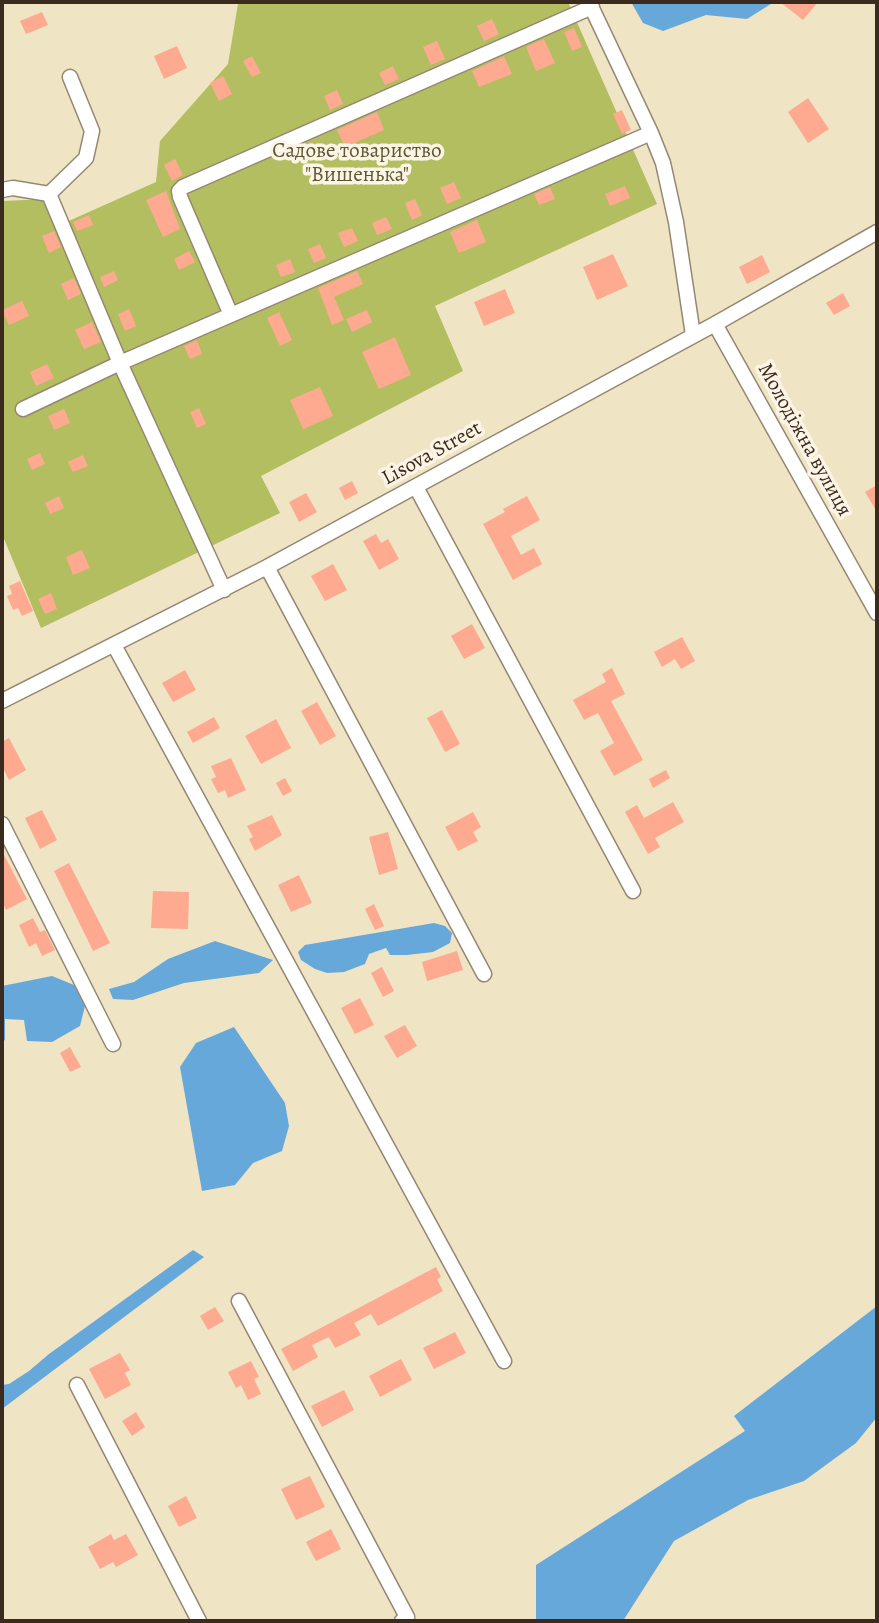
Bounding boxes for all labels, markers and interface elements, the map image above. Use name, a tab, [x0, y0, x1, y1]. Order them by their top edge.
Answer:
park label: Садове товариство "Вишенька"	[272, 139, 442, 189]
street label: Молодіжна вулиця	[751, 359, 857, 521]
street label: Lisova Street	[378, 416, 486, 492]

